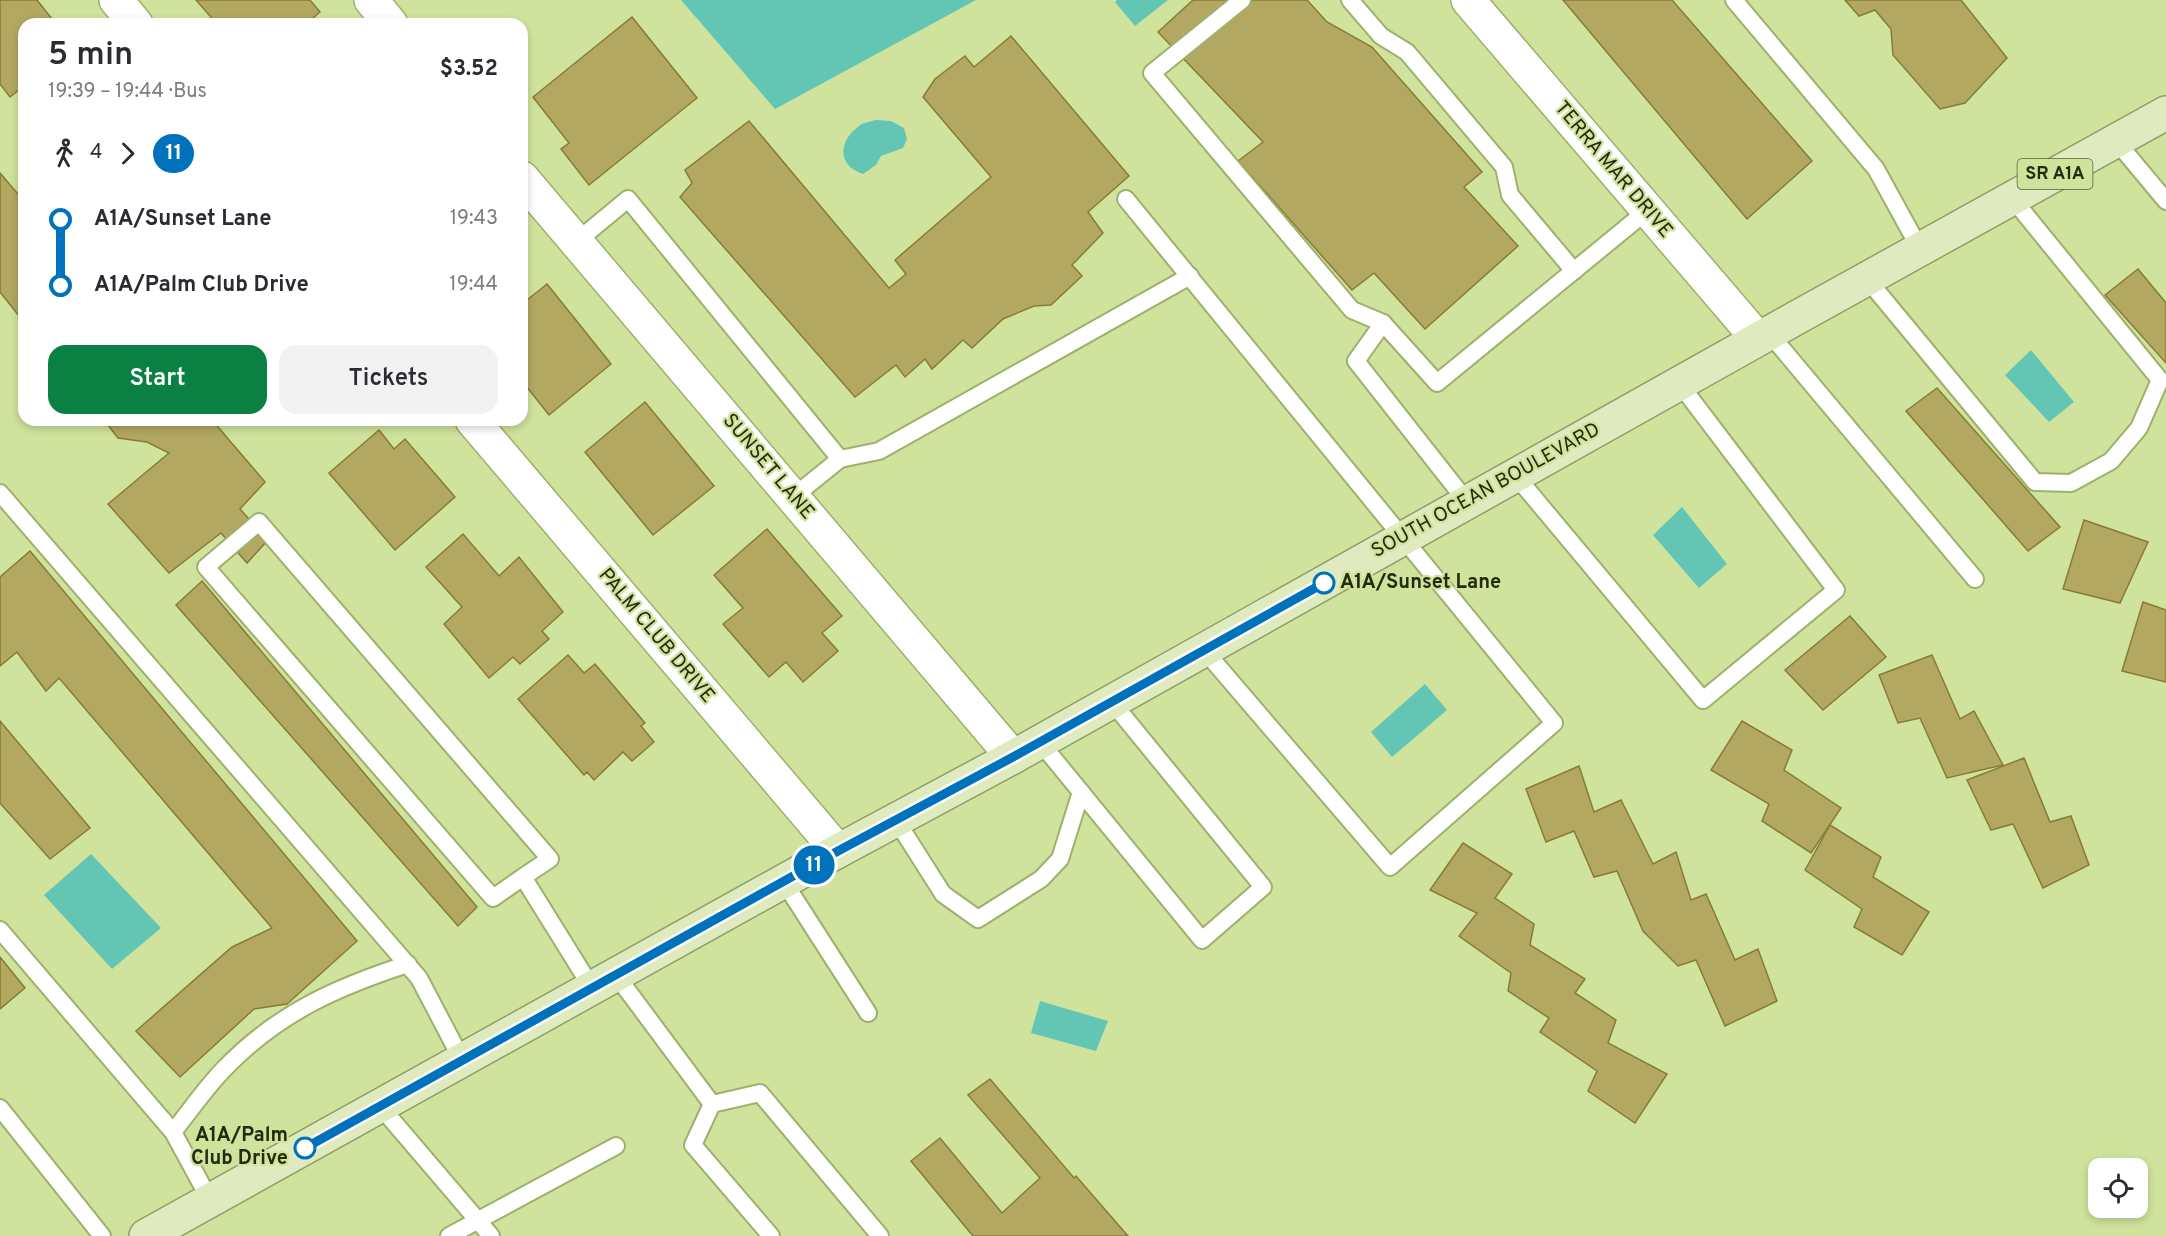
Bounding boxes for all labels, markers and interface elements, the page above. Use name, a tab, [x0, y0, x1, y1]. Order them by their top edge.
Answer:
text: 5 min	[48, 35, 133, 77]
text: $3.52	[440, 56, 498, 83]
text: 19:39 – 19:44 · Bus	[48, 79, 207, 105]
street label: TERRA MAR DRIVE	[1548, 96, 1678, 244]
icon: walk	[48, 137, 81, 170]
icon: forward	[111, 137, 144, 170]
text: 4	[90, 140, 102, 166]
text: 11	[165, 140, 182, 167]
road number: SR A1A	[2018, 159, 2092, 189]
text: A1A/Sunset Lane	[94, 206, 271, 233]
text: 19:43	[450, 206, 498, 232]
text: A1A/Palm Club Drive	[94, 272, 309, 299]
text: 19:44	[449, 272, 498, 298]
button: Start	[48, 345, 267, 414]
button: Tickets	[279, 345, 498, 414]
street label: SUNSET LANE	[716, 409, 820, 525]
street label: SOUTH OCEAN BOULEVARD	[1367, 417, 1605, 565]
street label: PALM CLUB DRIVE	[592, 563, 720, 709]
place label: A1A/Sunset Lane	[1340, 570, 1501, 596]
marker: A1A/Sunset Lane	[1313, 572, 1335, 594]
line badge: 11	[787, 846, 841, 884]
text: 11	[806, 852, 822, 879]
place label: A1A/Palm Club Drive	[191, 1123, 288, 1172]
marker: A1A/Palm Club Drive	[294, 1137, 316, 1159]
map controls	[2088, 1158, 2148, 1218]
button: locate	[2088, 1158, 2148, 1218]

